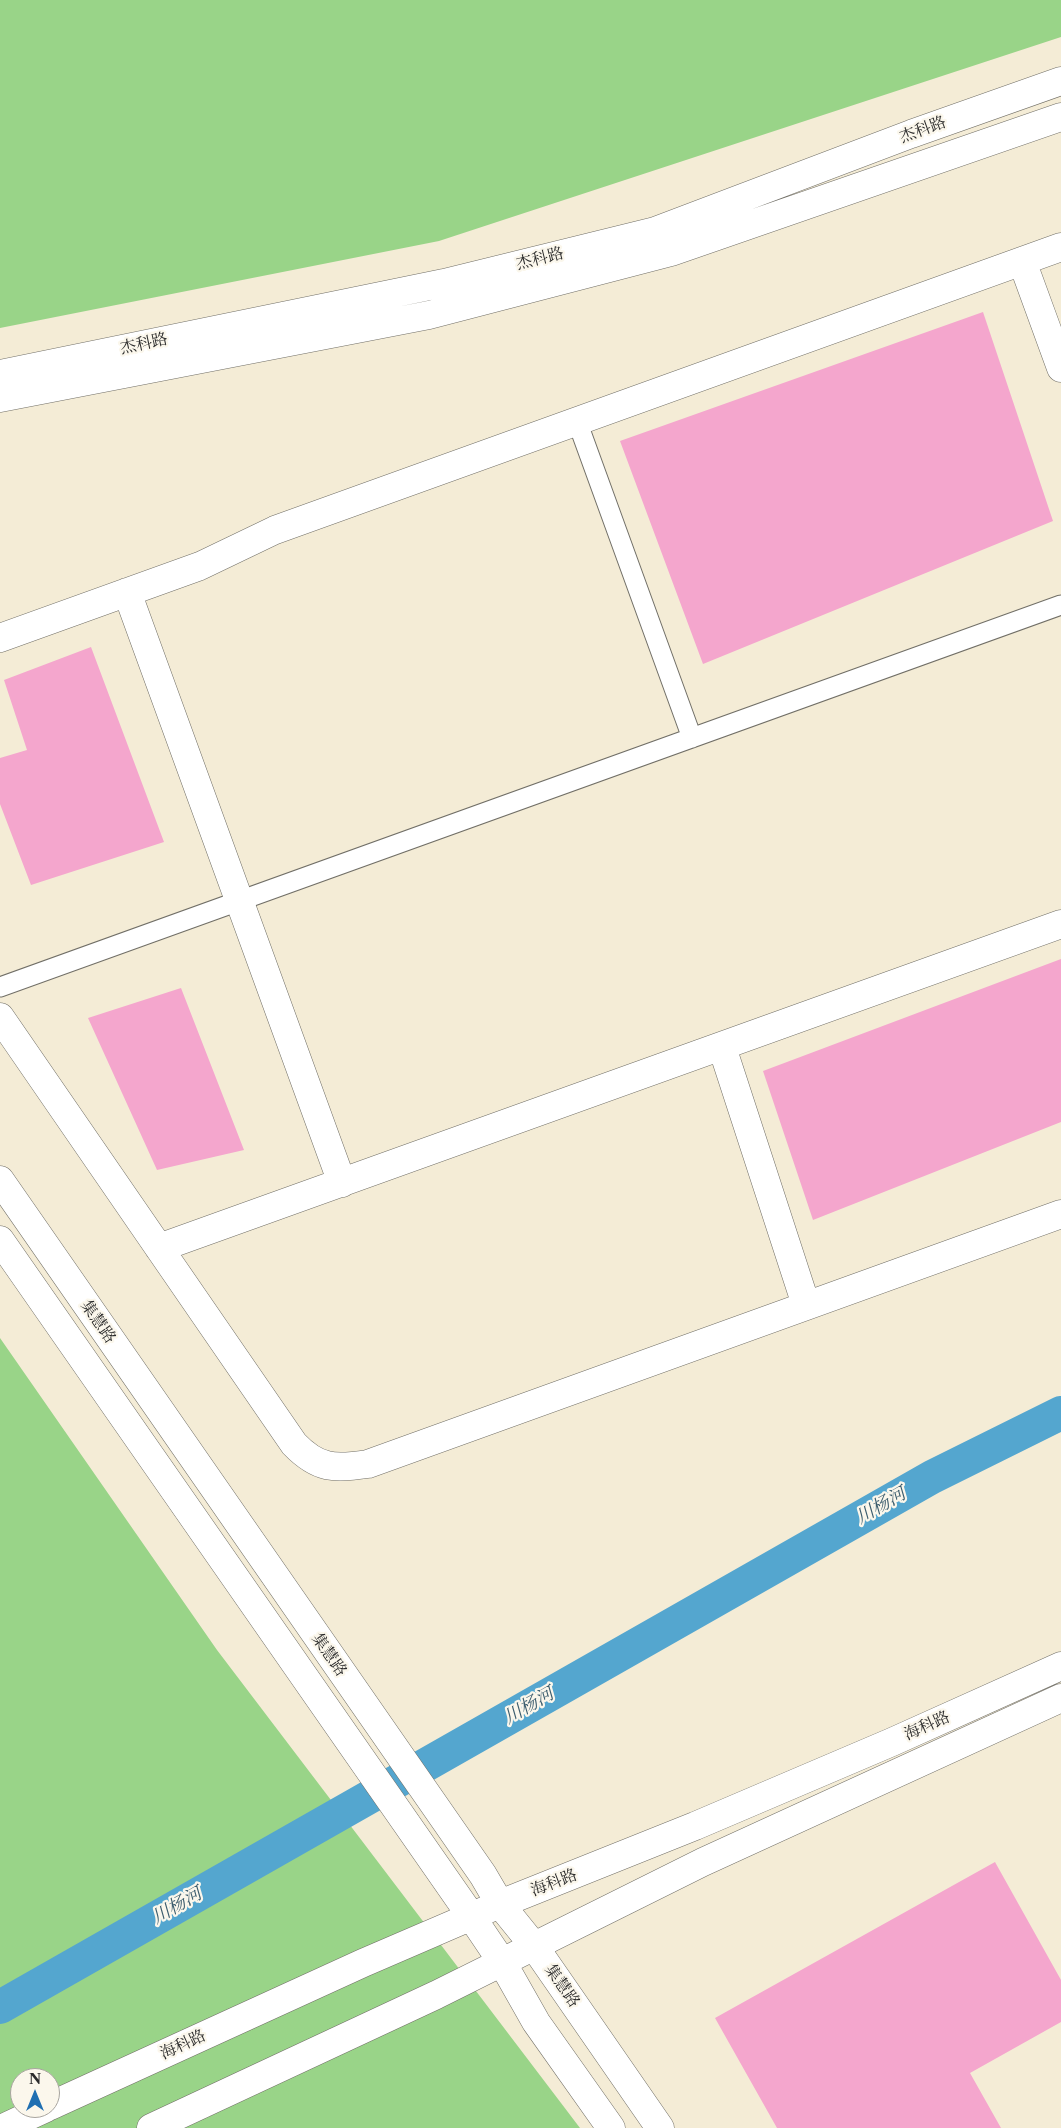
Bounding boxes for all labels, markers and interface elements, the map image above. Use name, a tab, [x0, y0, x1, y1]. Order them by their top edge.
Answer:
street label: 杰科路	[897, 113, 949, 147]
street label: 杰科路	[514, 244, 566, 274]
street label: 杰科路	[119, 330, 169, 358]
street label: 集慧路	[76, 1297, 120, 1347]
water label: 川杨河	[852, 1483, 910, 1529]
street label: 集慧路	[307, 1630, 351, 1680]
water label: 川杨河	[500, 1683, 558, 1729]
street label: 海科路	[901, 1707, 953, 1745]
street label: 海科路	[528, 1865, 580, 1901]
water label: 川杨河	[148, 1883, 206, 1929]
street label: 集慧路	[540, 1961, 584, 2011]
street label: 海科路	[157, 2026, 209, 2064]
north arrow	[10, 2068, 60, 2118]
text: N	[29, 2070, 41, 2088]

